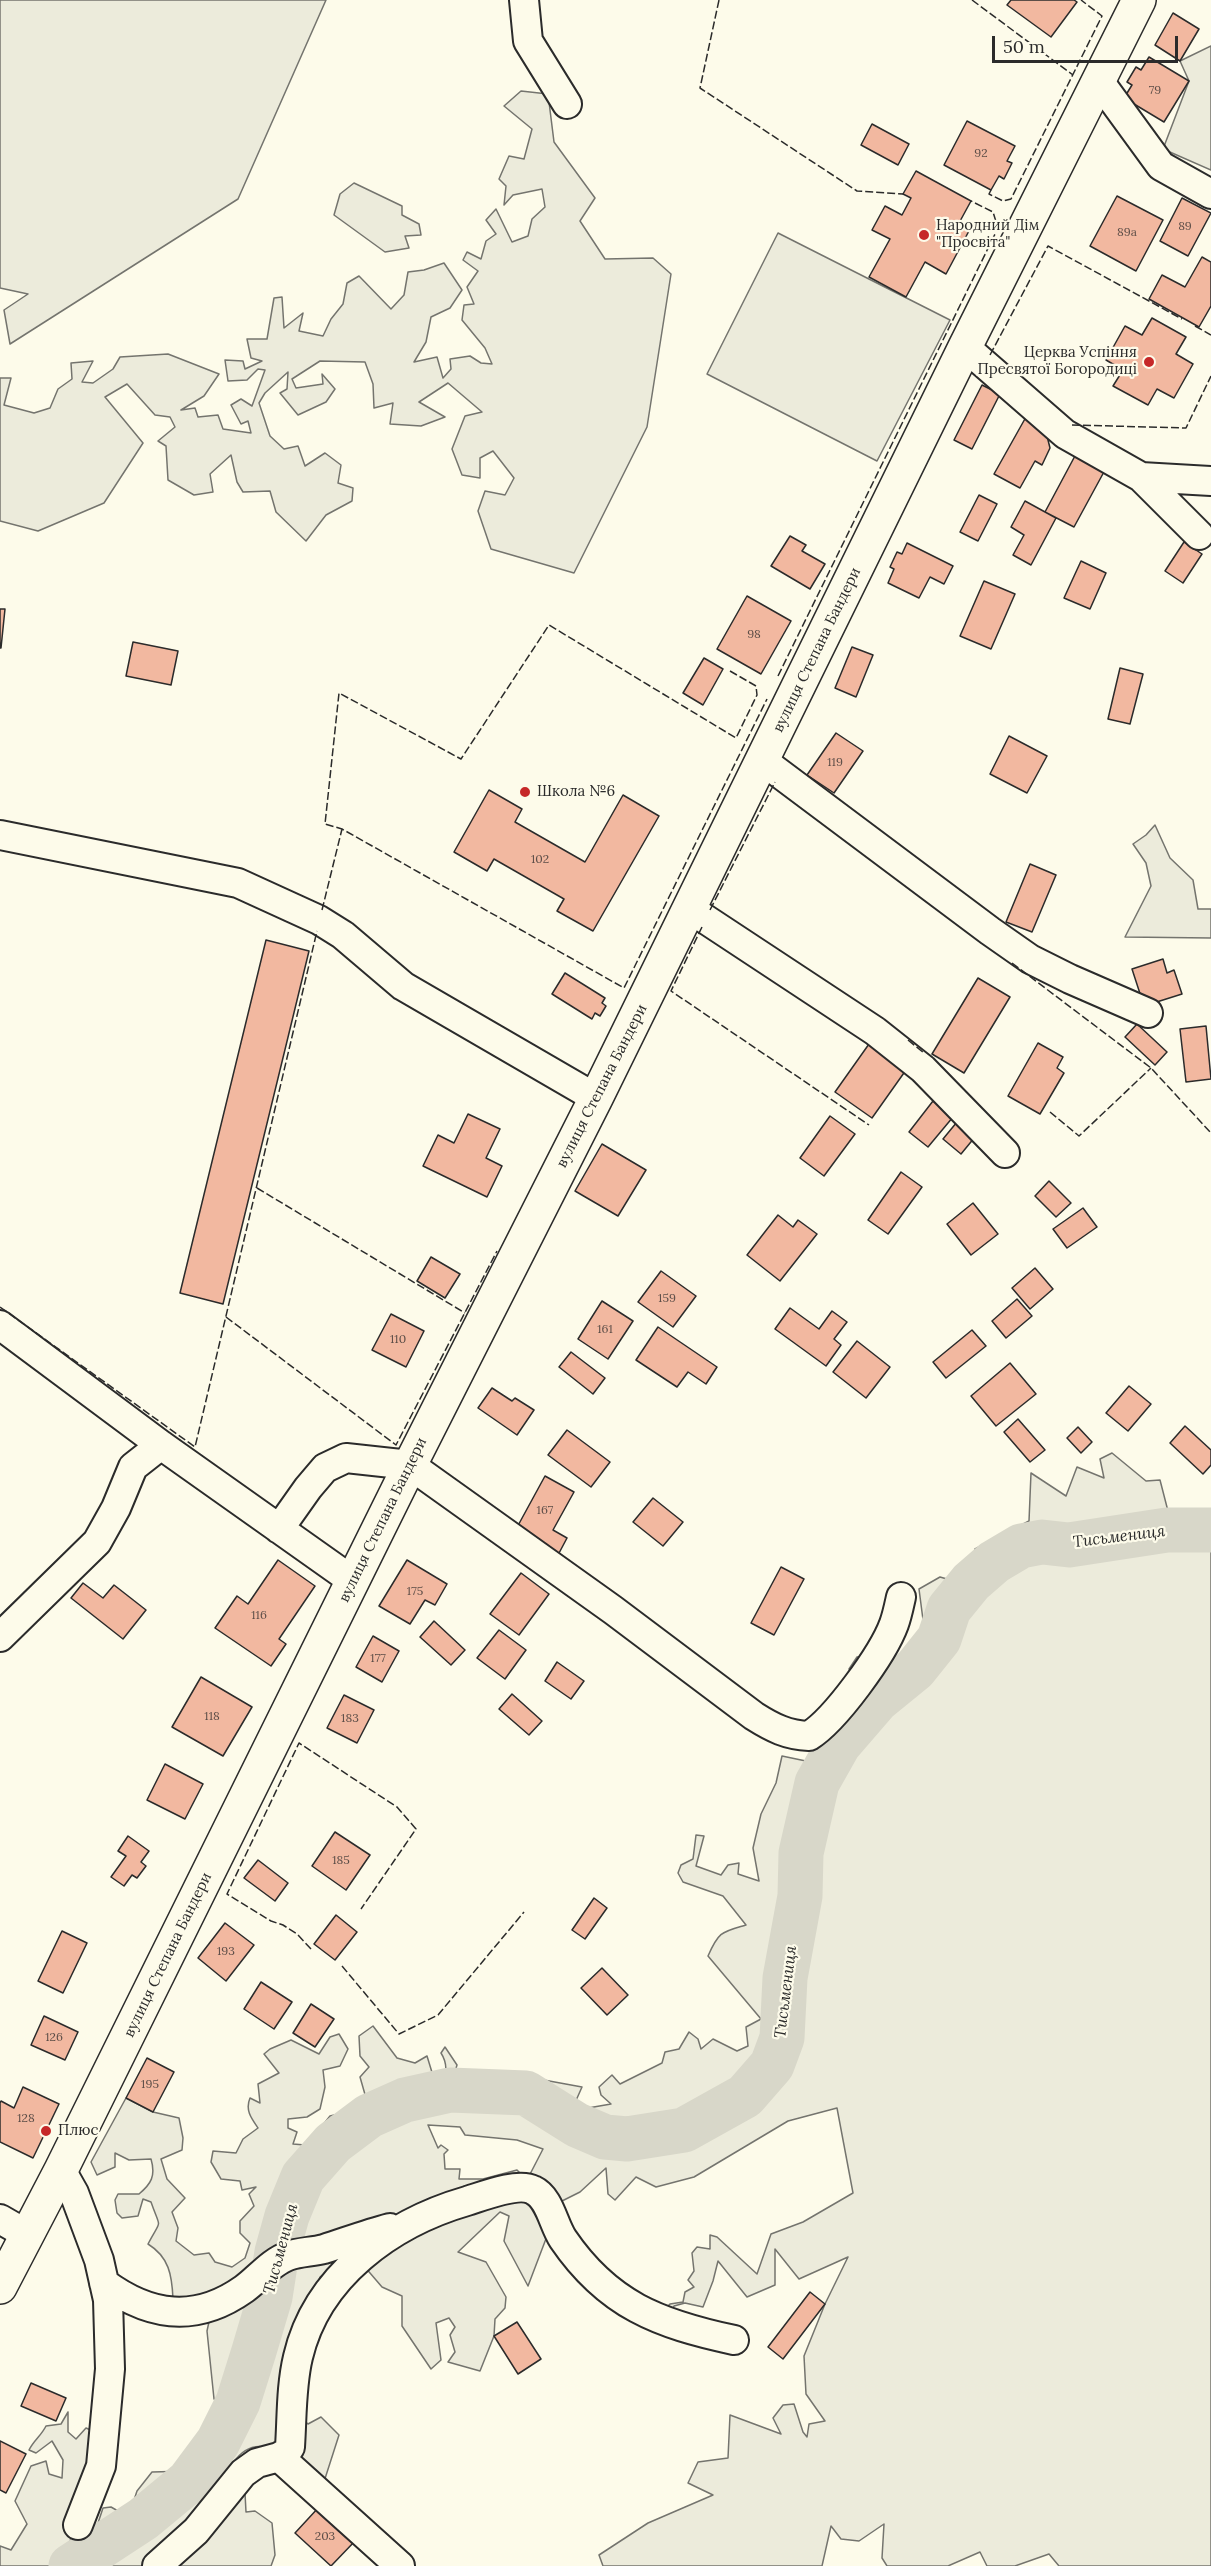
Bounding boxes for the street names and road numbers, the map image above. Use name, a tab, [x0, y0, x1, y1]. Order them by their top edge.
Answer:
street label: вулиця Степана Бандери	[769, 565, 865, 735]
street label: вулиця Степана Бандери	[553, 1001, 651, 1171]
street label: вулиця Степана Бандери	[335, 1435, 431, 1605]
street label: вулиця Степана Бандери	[120, 1870, 216, 2040]

